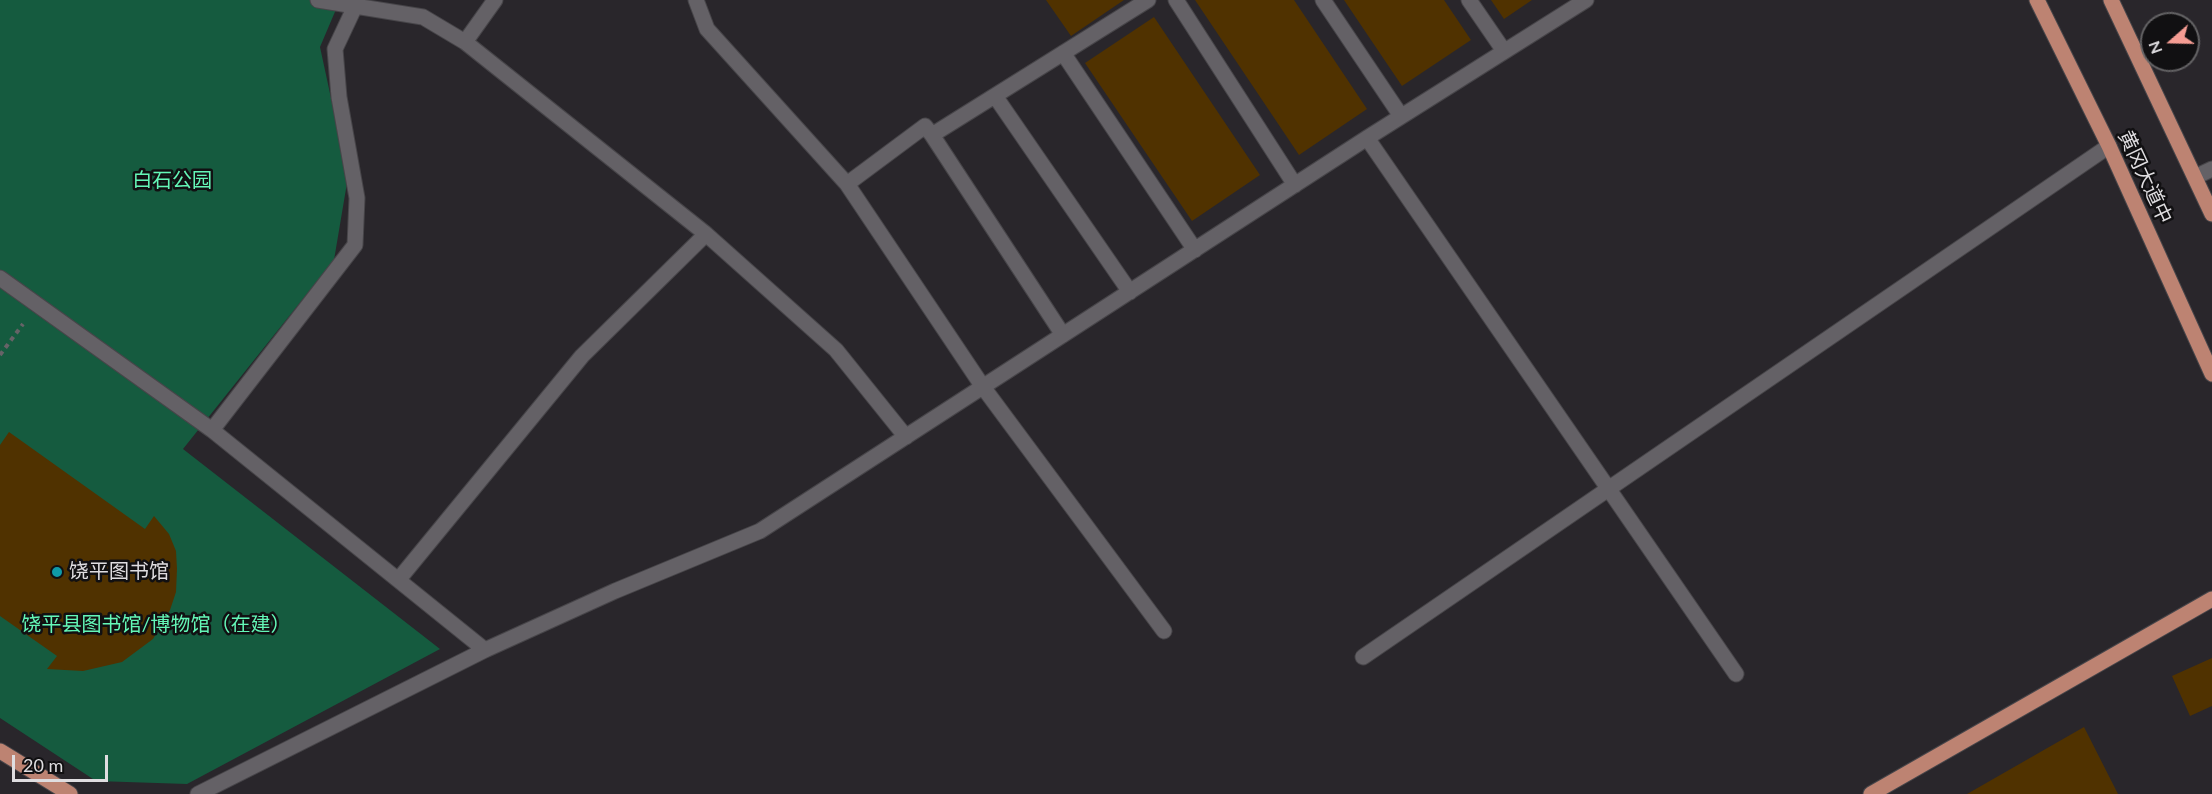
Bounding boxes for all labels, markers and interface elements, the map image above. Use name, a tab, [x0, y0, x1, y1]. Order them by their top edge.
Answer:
north arrow	[2140, 12, 2200, 72]
text: N	[2143, 39, 2166, 57]
street label: 黄冈大道中	[2113, 127, 2177, 227]
park label: 白石公园	[132, 169, 212, 193]
place label: 饶平图书馆	[69, 560, 169, 584]
marker: 饶平图书馆	[50, 565, 64, 579]
park label: 饶平县图书馆/博物馆（在建）	[21, 613, 291, 637]
scale bar	[15, 743, 111, 781]
text: 20 m	[23, 754, 63, 776]

